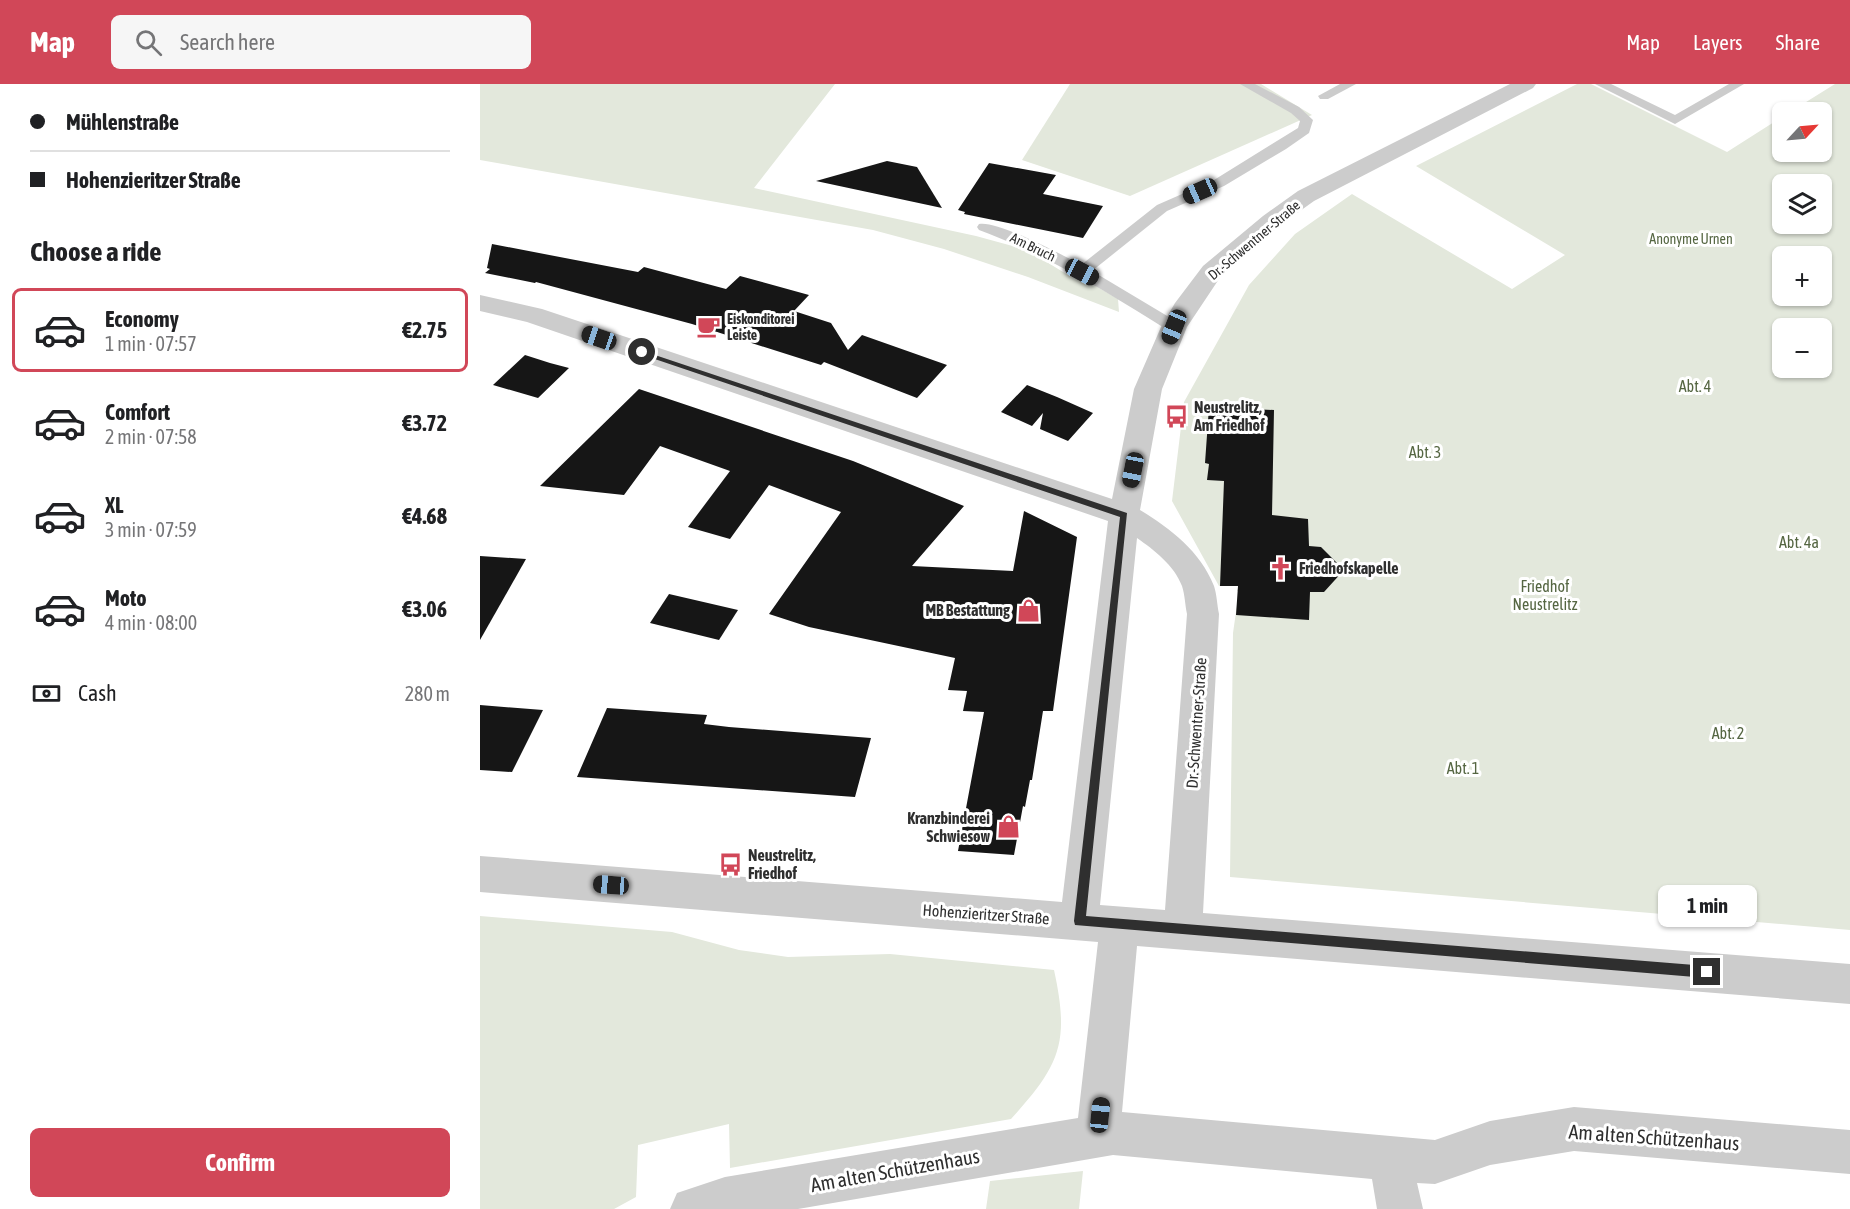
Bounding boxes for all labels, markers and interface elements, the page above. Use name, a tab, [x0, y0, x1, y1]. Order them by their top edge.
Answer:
search box	[111, 15, 531, 69]
text: Map	[30, 26, 75, 58]
icon: search	[132, 26, 165, 59]
text: Search here	[180, 29, 275, 55]
text: Map	[1626, 30, 1660, 54]
text: Layers	[1693, 30, 1743, 54]
text: Share	[1776, 30, 1820, 54]
north arrow	[1772, 102, 1832, 162]
map controls	[1772, 102, 1832, 378]
text: Mühlenstraße	[66, 109, 179, 135]
text: Hohenzieritzer Straße	[66, 167, 241, 193]
button: layers	[1772, 174, 1832, 234]
car	[1180, 175, 1220, 207]
street label: Dr.-Schwentner-Straße	[1205, 197, 1303, 283]
street label: Am Bruch	[1008, 229, 1058, 265]
park label: Anonyme Urnen	[1649, 231, 1733, 247]
text: Choose a ride	[30, 236, 162, 267]
button: +	[1772, 246, 1832, 306]
car	[1062, 256, 1102, 288]
icon: car	[33, 303, 87, 357]
text: Economy	[105, 306, 179, 332]
car	[1159, 307, 1189, 347]
place label: Eiskonditorei Leiste	[727, 311, 794, 343]
cafe icon: Eiskonditorei Leiste	[696, 314, 722, 340]
text: €2.75	[402, 317, 447, 343]
button: −	[1772, 318, 1832, 378]
car	[579, 324, 619, 352]
text: 1 min · 07:57	[105, 332, 197, 355]
route start	[628, 338, 655, 365]
park label: Abt. 4	[1679, 377, 1711, 395]
icon: car	[33, 396, 87, 450]
place label: Neustrelitz, Am Friedhof	[1193, 398, 1265, 434]
text: Comfort	[105, 399, 170, 425]
bus stop icon: Neustrelitz, Am Friedhof	[1163, 403, 1189, 429]
text: €3.72	[402, 410, 447, 436]
text: 2 min · 07:58	[105, 425, 197, 448]
park label: Abt. 3	[1409, 443, 1441, 461]
car	[1121, 451, 1145, 489]
icon: car	[33, 489, 87, 543]
text: XL	[105, 492, 123, 518]
text: €4.68	[402, 503, 447, 529]
text: 3 min · 07:59	[105, 518, 197, 541]
park label: Abt. 4a	[1779, 533, 1819, 551]
church icon: Friedhofskapelle	[1268, 555, 1294, 581]
place label: Friedhofskapelle	[1299, 559, 1399, 577]
park label: Friedhof Neustrelitz	[1513, 577, 1578, 613]
icon: car	[33, 582, 87, 636]
text: Moto	[105, 585, 147, 611]
text: €3.06	[402, 596, 447, 622]
shop icon: MB Bestattung	[1015, 597, 1041, 623]
place label: MB Bestattung	[925, 601, 1010, 619]
text: 4 min · 08:00	[105, 611, 197, 634]
street label: Dr.-Schwentner-Straße	[1182, 657, 1210, 789]
icon: cash	[30, 677, 63, 710]
text: Cash	[78, 680, 117, 706]
text: 280 m	[405, 682, 450, 705]
park label: Abt. 2	[1712, 724, 1744, 742]
park label: Abt. 1	[1447, 759, 1479, 777]
place label: Kranzbinderei Schwiesow	[907, 809, 990, 845]
shop icon: Kranzbinderei Schwiesow	[995, 814, 1021, 840]
place label: Neustrelitz, Friedhof	[748, 846, 816, 882]
bus stop icon: Neustrelitz, Friedhof	[717, 851, 743, 877]
car	[592, 875, 630, 895]
callout: 1 min	[1658, 885, 1756, 927]
text: 1 min	[1687, 894, 1728, 917]
street label: Hohenzieritzer Straße	[922, 901, 1050, 927]
route end	[1693, 958, 1720, 985]
car	[1089, 1096, 1111, 1134]
street label: Am alten Schützenhaus	[1568, 1120, 1740, 1154]
button: Confirm	[30, 1128, 450, 1197]
street label: Am alten Schützenhaus	[809, 1144, 981, 1196]

